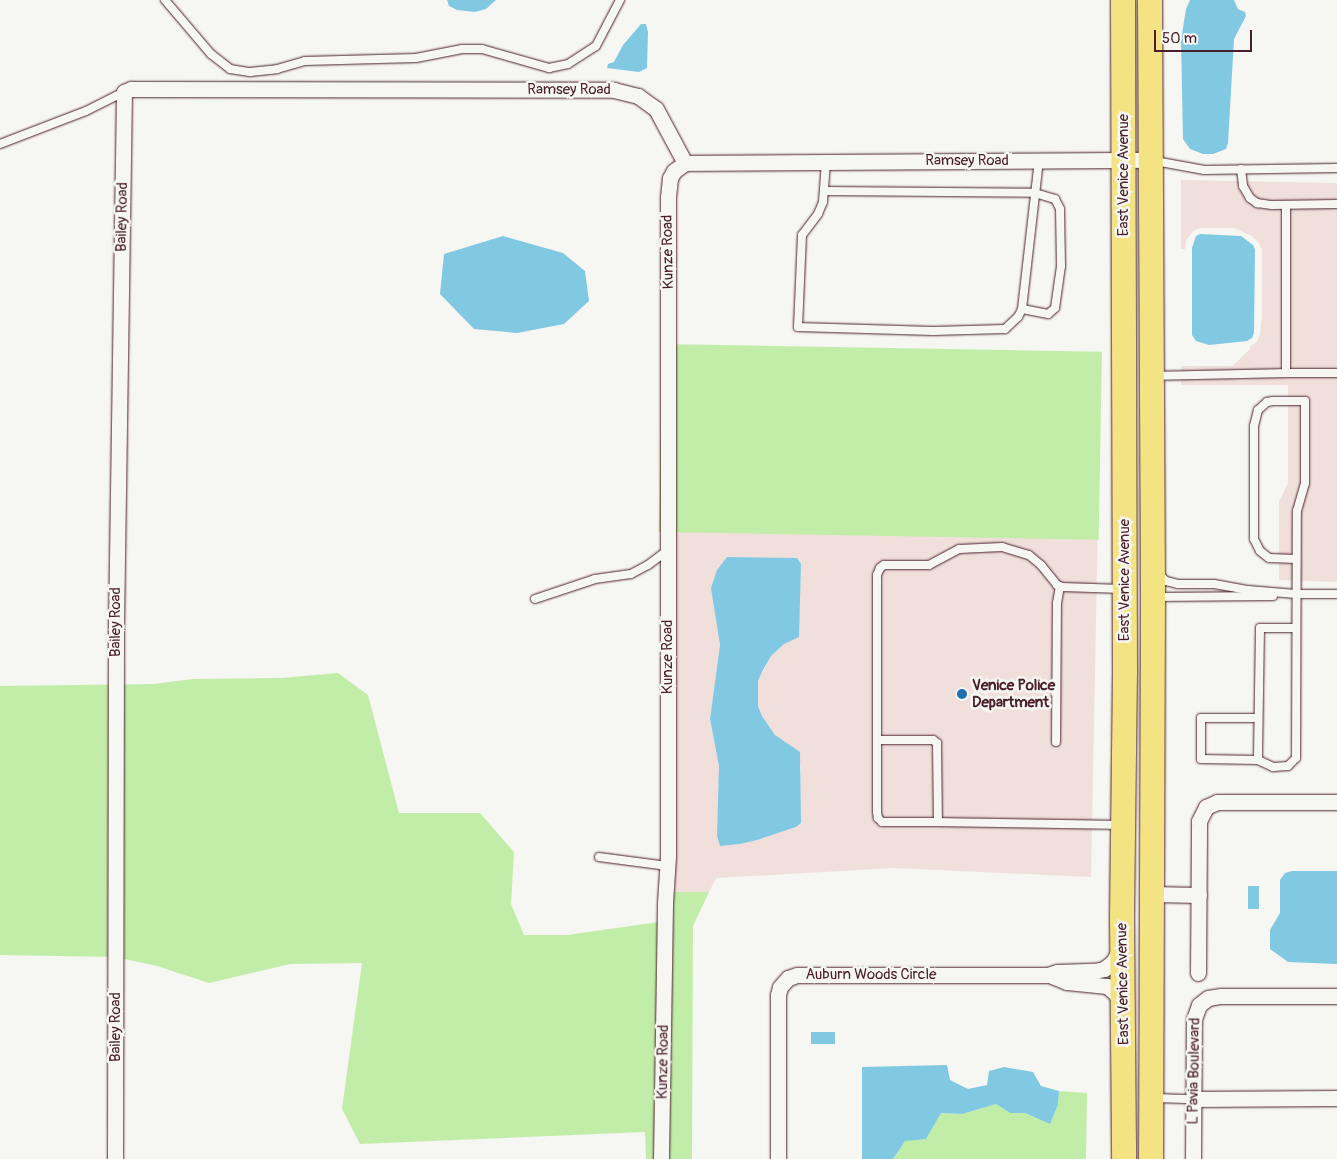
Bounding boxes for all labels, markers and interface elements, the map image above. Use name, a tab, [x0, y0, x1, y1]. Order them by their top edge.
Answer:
scale bar	[1157, 20, 1254, 52]
text: 50 m	[1162, 29, 1197, 48]
street label: Ramsey Road	[527, 81, 611, 99]
street label: East Venice Avenue	[1115, 114, 1133, 236]
street label: Ramsey Road	[925, 152, 1009, 170]
street label: Bailey Road	[112, 182, 132, 252]
street label: Kunze Road	[658, 215, 678, 289]
street label: East Venice Avenue	[1116, 519, 1134, 641]
street label: Bailey Road	[107, 587, 125, 657]
street label: Kunze Road	[659, 620, 677, 694]
place label: Venice Police Department	[972, 676, 1055, 711]
marker: Venice Police Department	[956, 688, 968, 700]
street label: East Venice Avenue	[1113, 923, 1133, 1045]
street label: Auburn Woods Circle	[806, 966, 936, 984]
street label: Bailey Road	[107, 992, 125, 1062]
street label: L Pavia Boulevard	[1184, 1017, 1204, 1125]
street label: Kunze Road	[653, 1025, 673, 1099]

